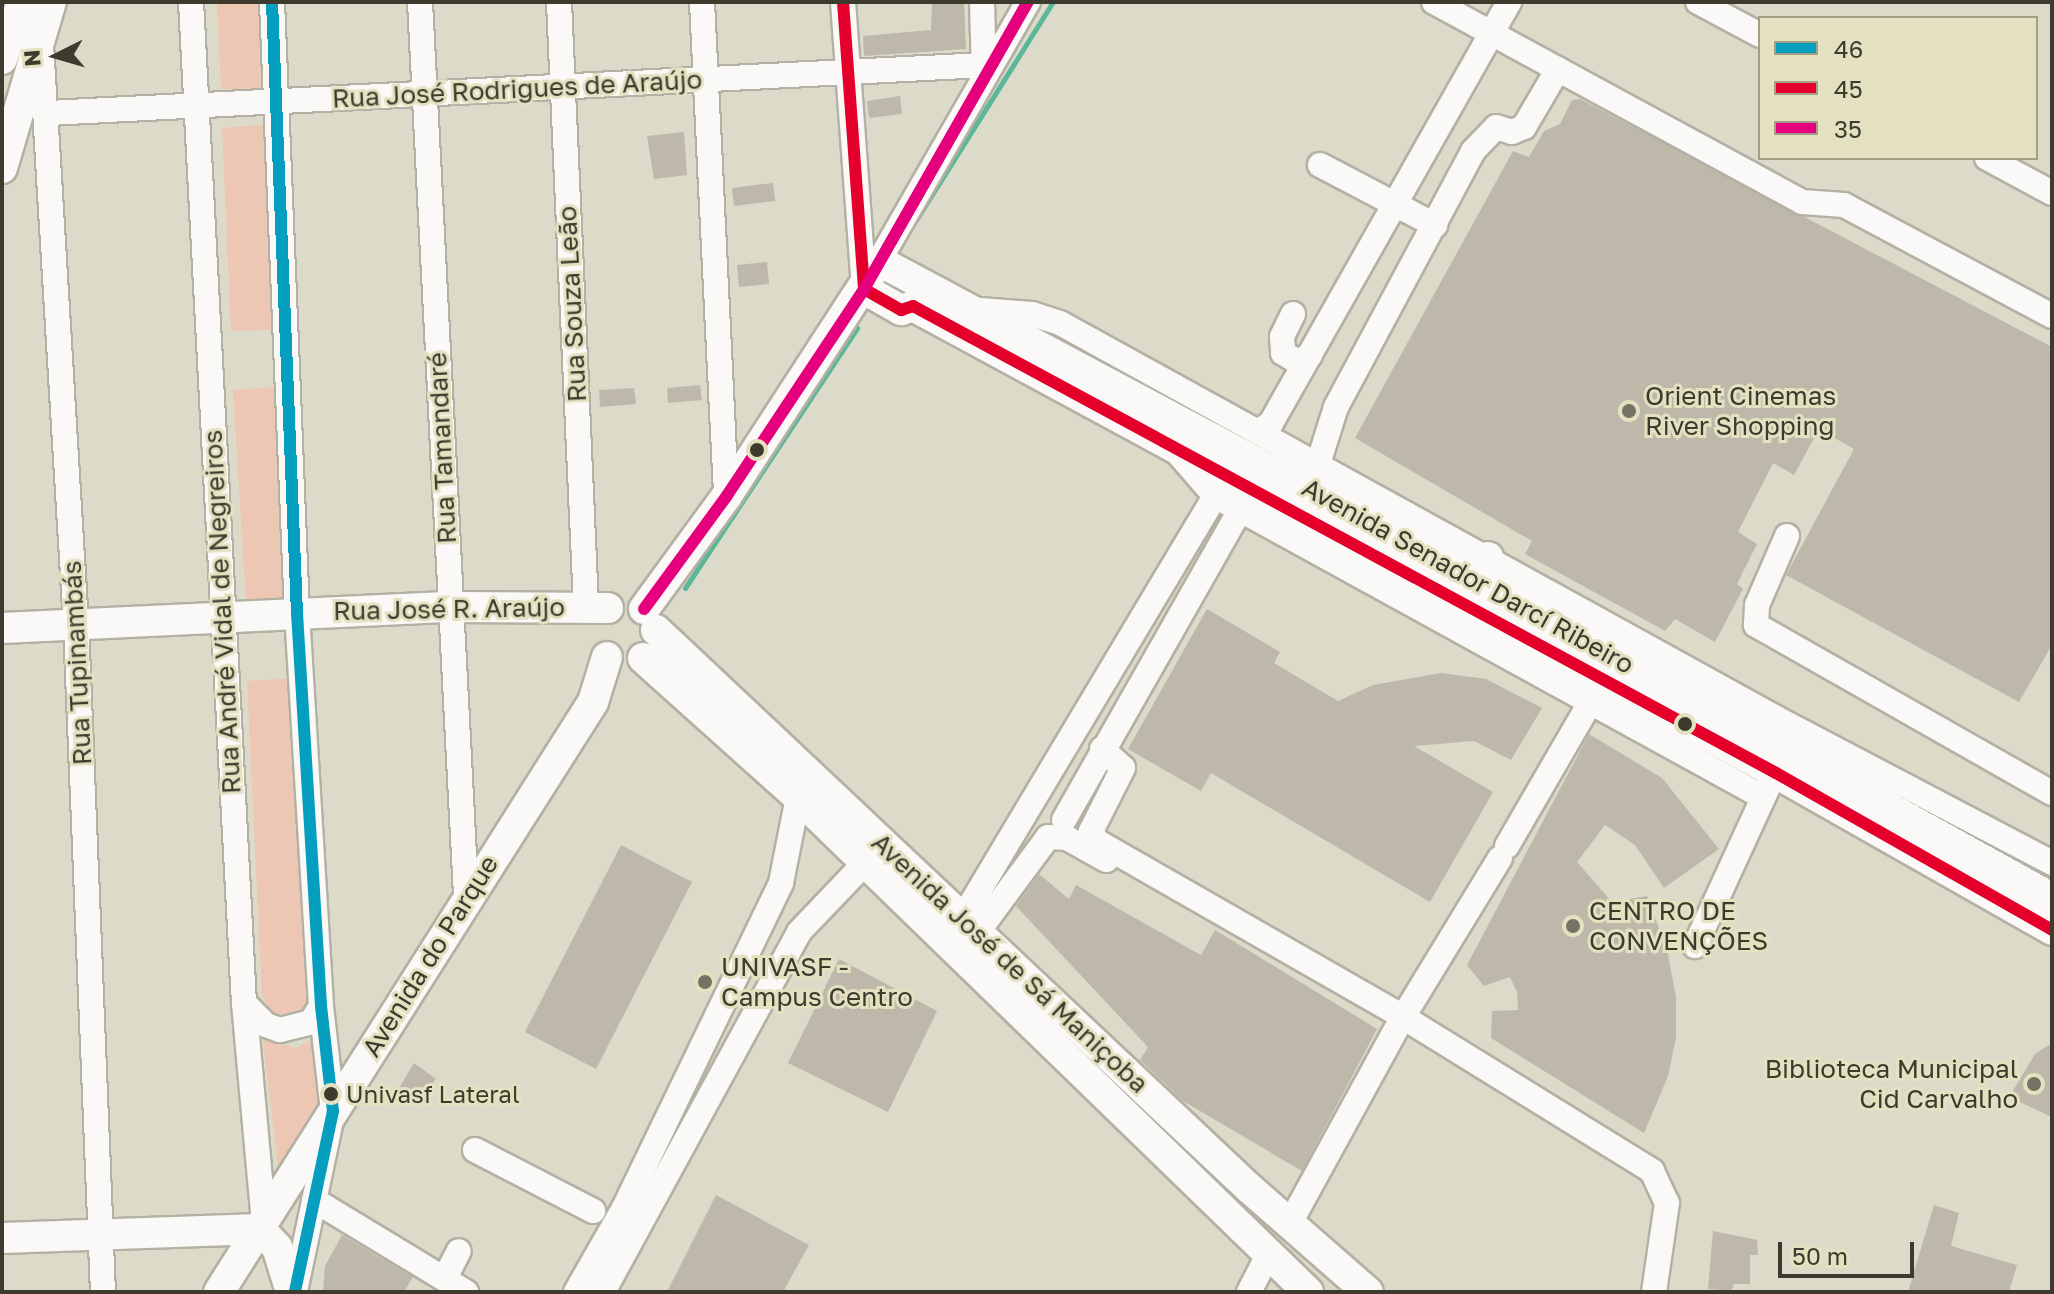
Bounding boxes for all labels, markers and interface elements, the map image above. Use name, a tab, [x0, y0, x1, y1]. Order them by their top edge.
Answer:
north arrow	[16, 16, 96, 96]
legend	[1758, 16, 2038, 160]
text: 46	[1834, 34, 1863, 63]
text: N	[17, 49, 46, 68]
street label: Rua José Rodrigues de Araújo	[331, 64, 703, 114]
text: 45	[1834, 74, 1863, 103]
text: 35	[1834, 114, 1862, 143]
street label: Rua Souza Leão	[551, 205, 593, 403]
street label: Rua Tamandaré	[421, 351, 463, 545]
place label: Orient Cinemas River Shopping	[1645, 380, 1836, 442]
marker: Orient Cinemas River Shopping	[1620, 402, 1638, 420]
street label: Rua André Vidal de Negreiros	[197, 429, 247, 795]
unlabelled marker	[749, 442, 765, 458]
street label: Avenida Senador Darcí Ribeiro	[1297, 472, 1639, 680]
street label: Rua Tupinambás	[56, 560, 98, 766]
street label: Rua José R. Araújo	[333, 591, 565, 627]
unlabelled marker	[1677, 716, 1693, 732]
street label: Avenida José de Sá Maniçoba	[865, 827, 1155, 1099]
street label: Avenida do Parque	[355, 850, 505, 1062]
place label: CENTRO DE CONVENÇÕES	[1589, 895, 1768, 956]
marker: CENTRO DE CONVENÇÕES	[1564, 917, 1582, 935]
place label: UNIVASF - Campus Centro	[721, 951, 913, 1012]
marker: UNIVASF - Campus Centro	[696, 973, 714, 991]
place label: Biblioteca Municipal Cid Carvalho	[1765, 1053, 2018, 1114]
marker: Biblioteca Municipal Cid Carvalho	[2025, 1075, 2043, 1093]
place label: Univasf Lateral	[346, 1080, 520, 1108]
marker: Univasf Lateral	[323, 1086, 339, 1102]
scale bar	[1782, 1226, 1918, 1276]
text: 50 m	[1792, 1241, 1848, 1270]

